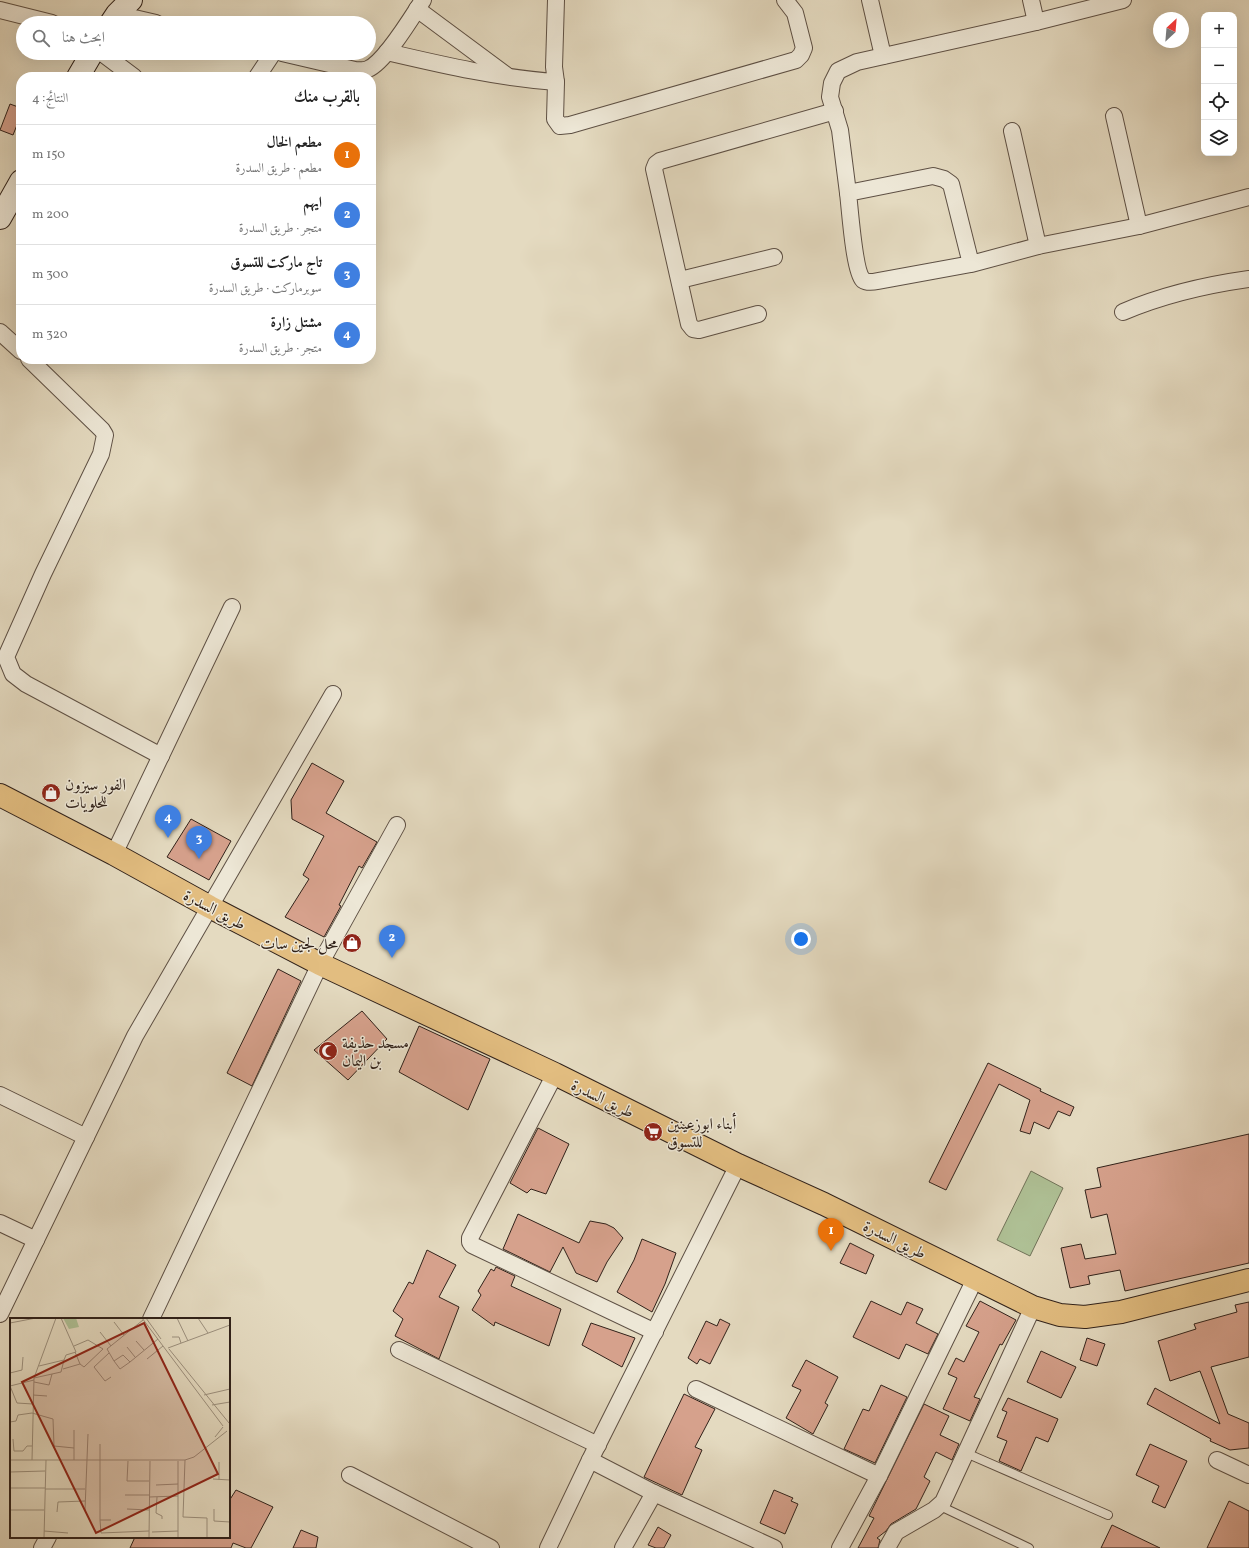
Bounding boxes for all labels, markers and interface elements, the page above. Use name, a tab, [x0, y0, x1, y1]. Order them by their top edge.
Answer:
north arrow	[1153, 12, 1189, 48]
map controls	[1201, 12, 1237, 156]
button: +	[1201, 12, 1237, 48]
search box	[16, 16, 376, 60]
icon: search	[30, 27, 52, 49]
text: ابحث هنا	[62, 28, 105, 49]
button: −	[1201, 48, 1237, 84]
button: locate	[1201, 84, 1237, 120]
text: بالقرب منك	[294, 86, 360, 109]
text: النتائج: 4	[32, 90, 68, 108]
button: layers	[1201, 120, 1237, 156]
text: مطعم الخال	[266, 133, 322, 154]
text: 150 m	[32, 146, 65, 164]
text: 1	[344, 146, 350, 164]
text: مطعم · طريق السدرة	[236, 160, 322, 178]
text: ايهم	[303, 193, 322, 214]
text: 200 m	[32, 206, 69, 224]
text: 2	[344, 206, 350, 224]
text: متجر · طريق السدرة	[239, 220, 322, 238]
text: تاج ماركت للتسوق	[230, 253, 322, 274]
text: 300 m	[32, 266, 68, 284]
text: 3	[344, 266, 350, 284]
text: سوبرماركت · طريق السدرة	[209, 280, 322, 298]
text: مشتل زارة	[271, 313, 322, 334]
text: 320 m	[32, 326, 67, 344]
text: 4	[343, 326, 351, 344]
text: متجر · طريق السدرة	[239, 340, 322, 358]
place label: الفور سيزون للحلويات	[65, 775, 126, 815]
shop icon: الفور سيزون للحلويات	[40, 782, 62, 804]
pin: 4	[155, 805, 181, 838]
pin: 3	[186, 826, 212, 859]
street label: طريق السدرة	[179, 885, 249, 936]
pin: 2	[379, 925, 405, 958]
your location	[791, 929, 811, 949]
shop icon: محل لجين سات	[341, 932, 363, 954]
place label: محل لجين سات	[260, 934, 338, 956]
place label: مسجد حذيفة بن اليمان	[342, 1033, 409, 1073]
mosque icon: مسجد حذيفة بن اليمان	[317, 1040, 339, 1062]
street label: طريق السدرة	[567, 1075, 637, 1125]
place label: أبناء ابوزعينين للتسوق	[667, 1112, 737, 1154]
supermarket icon: أبناء ابوزعينين للتسوق	[642, 1121, 664, 1143]
street label: طريق السدرة	[859, 1216, 929, 1266]
pin: 1	[818, 1218, 844, 1251]
inset map	[10, 1318, 230, 1538]

